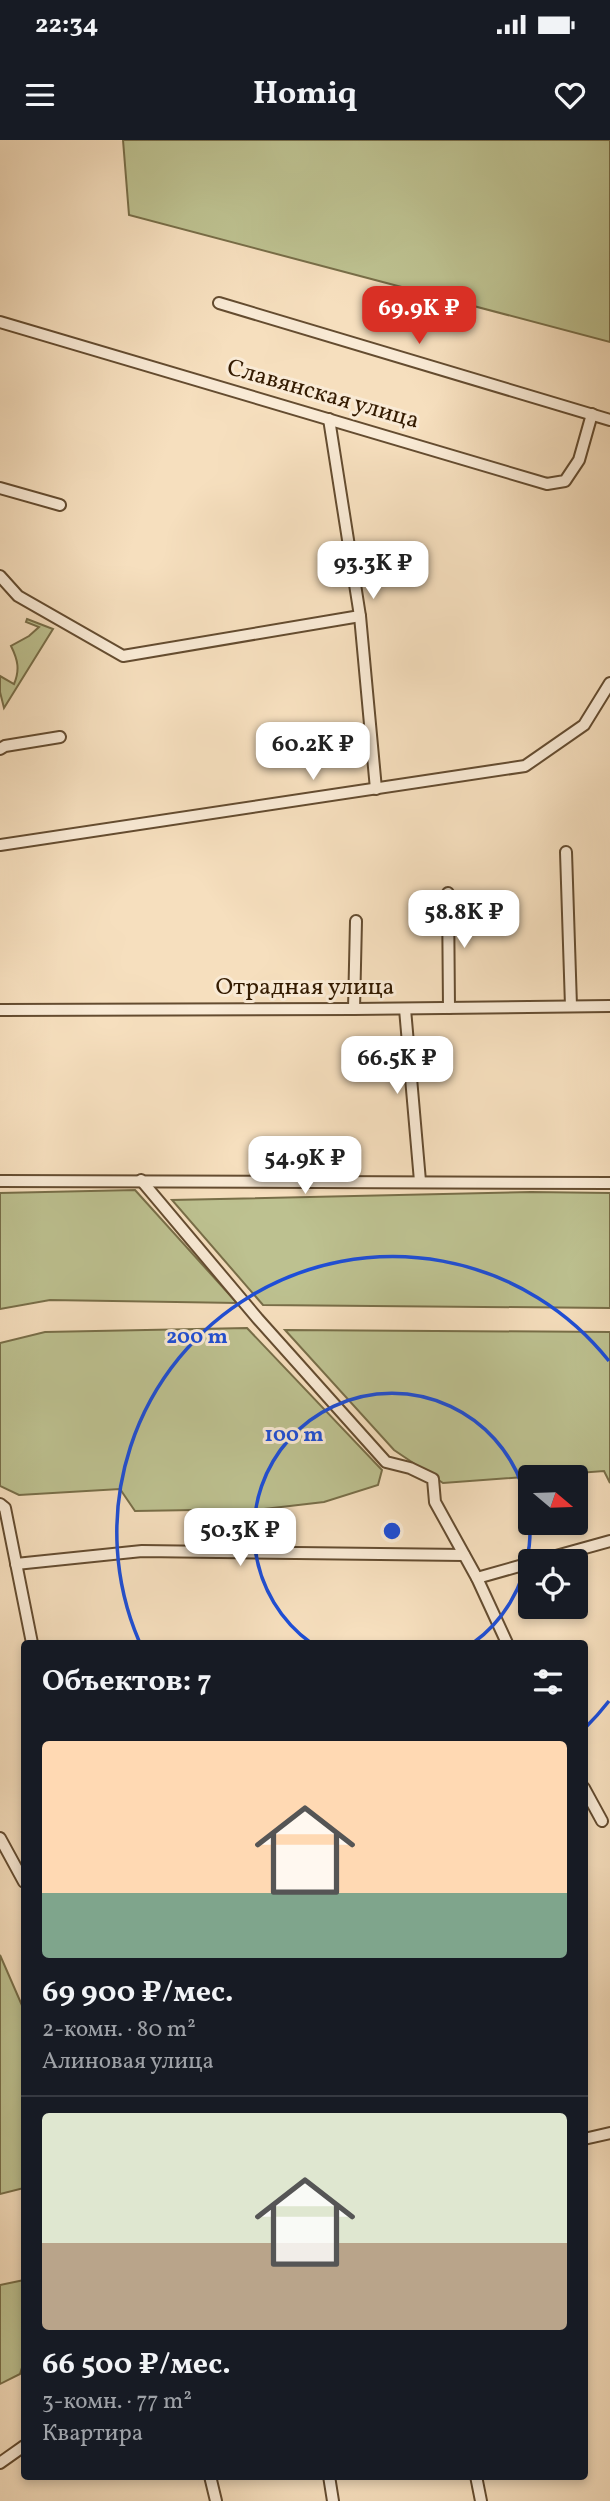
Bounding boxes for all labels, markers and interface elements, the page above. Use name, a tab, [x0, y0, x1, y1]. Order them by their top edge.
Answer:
text: 22:34	[35, 7, 98, 43]
text: Homiq	[253, 73, 357, 117]
icon: menu	[21, 76, 59, 114]
icon: heart	[551, 76, 589, 114]
pin: 69.9K ₽	[354, 286, 484, 346]
text: 69.9K ₽	[378, 293, 460, 325]
street label: Славянская улица	[223, 351, 423, 439]
pin: 93.3K ₽	[308, 542, 438, 601]
text: 93.3K ₽	[333, 548, 413, 580]
pin: 60.2K ₽	[248, 722, 378, 782]
text: 60.2K ₽	[272, 729, 354, 761]
pin: 58.8K ₽	[399, 890, 529, 950]
text: 58.8K ₽	[424, 897, 504, 929]
street label: Отрадная улица	[216, 971, 394, 1005]
pin: 66.5K ₽	[332, 1037, 462, 1096]
text: 66.5K ₽	[357, 1043, 437, 1075]
pin: 54.9K ₽	[240, 1136, 370, 1196]
text: 54.9K ₽	[264, 1143, 346, 1175]
text: 200 m	[166, 1323, 228, 1352]
text: 100 m	[264, 1421, 324, 1450]
north arrow	[518, 1465, 588, 1535]
map controls	[518, 1465, 588, 1619]
pin: 50.3K ₽	[175, 1508, 305, 1568]
text: 50.3K ₽	[200, 1515, 280, 1547]
centre of rings	[380, 1519, 404, 1543]
button: locate	[518, 1549, 588, 1619]
text: Объектов: 7	[42, 1661, 212, 1703]
icon: filters	[529, 1663, 567, 1701]
icon: home	[242, 1787, 368, 1913]
text: 69 900 ₽/мес.	[42, 1972, 234, 2014]
text: 2-комн. · 80 m²	[42, 2014, 196, 2046]
text: Алиновая улица	[42, 2046, 214, 2078]
icon: home	[242, 2159, 368, 2285]
text: 66 500 ₽/мес.	[42, 2344, 231, 2386]
text: 3-комн. · 77 m²	[42, 2386, 192, 2418]
text: Квартира	[42, 2418, 143, 2450]

